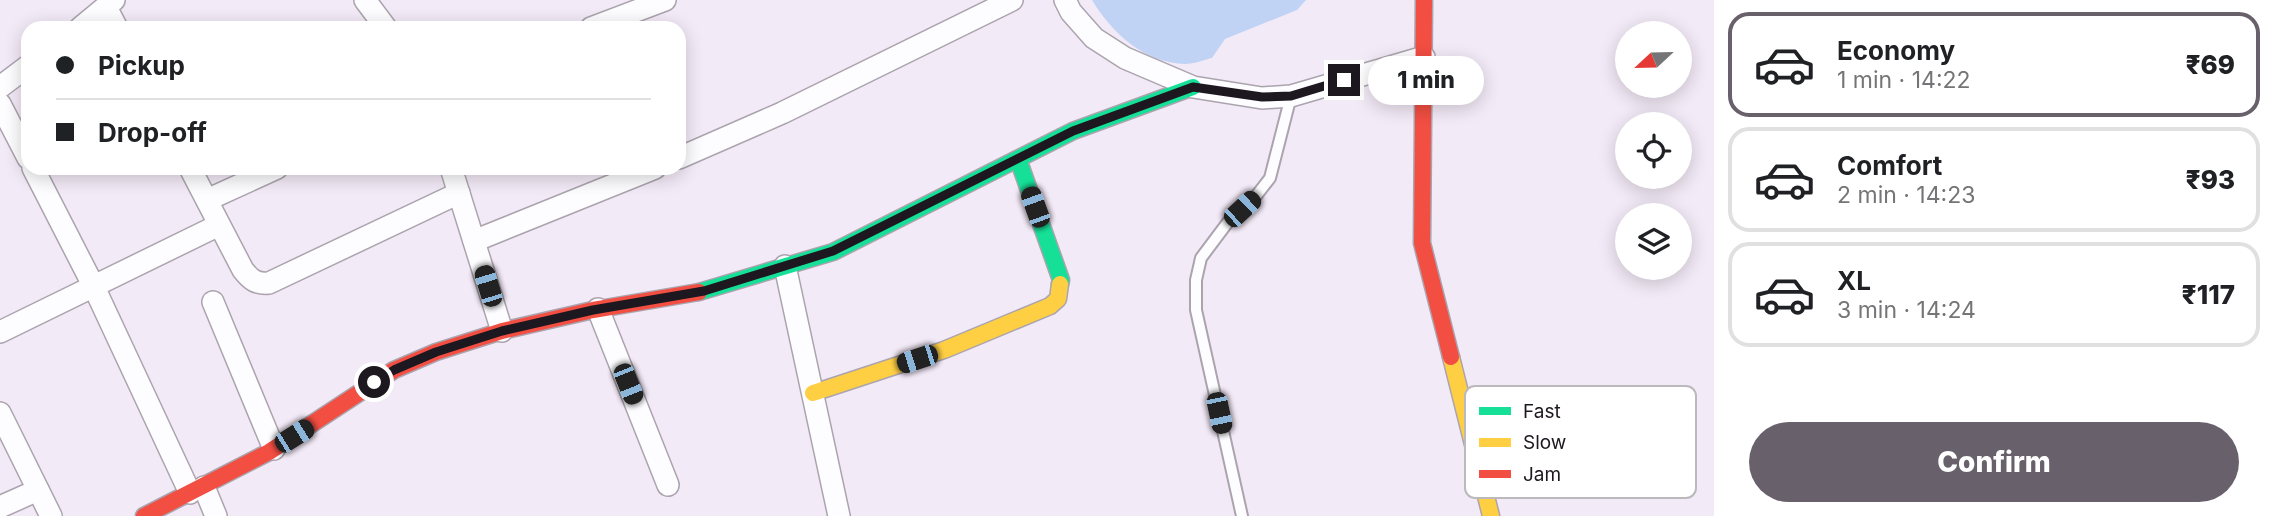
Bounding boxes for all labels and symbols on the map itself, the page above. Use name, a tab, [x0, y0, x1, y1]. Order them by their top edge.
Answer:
north arrow	[1615, 21, 1692, 98]
callout: 1 min	[1368, 56, 1484, 104]
route end	[1328, 64, 1360, 96]
car	[1018, 184, 1053, 230]
car	[1220, 187, 1265, 231]
car	[472, 263, 505, 309]
car	[894, 343, 941, 375]
car	[611, 361, 646, 407]
route start	[358, 366, 390, 398]
legend	[1465, 386, 1696, 498]
car	[1205, 390, 1234, 436]
text: Fast	[1523, 400, 1561, 423]
car	[271, 416, 318, 456]
text: Slow	[1523, 431, 1566, 454]
text: Jam	[1523, 463, 1561, 486]

